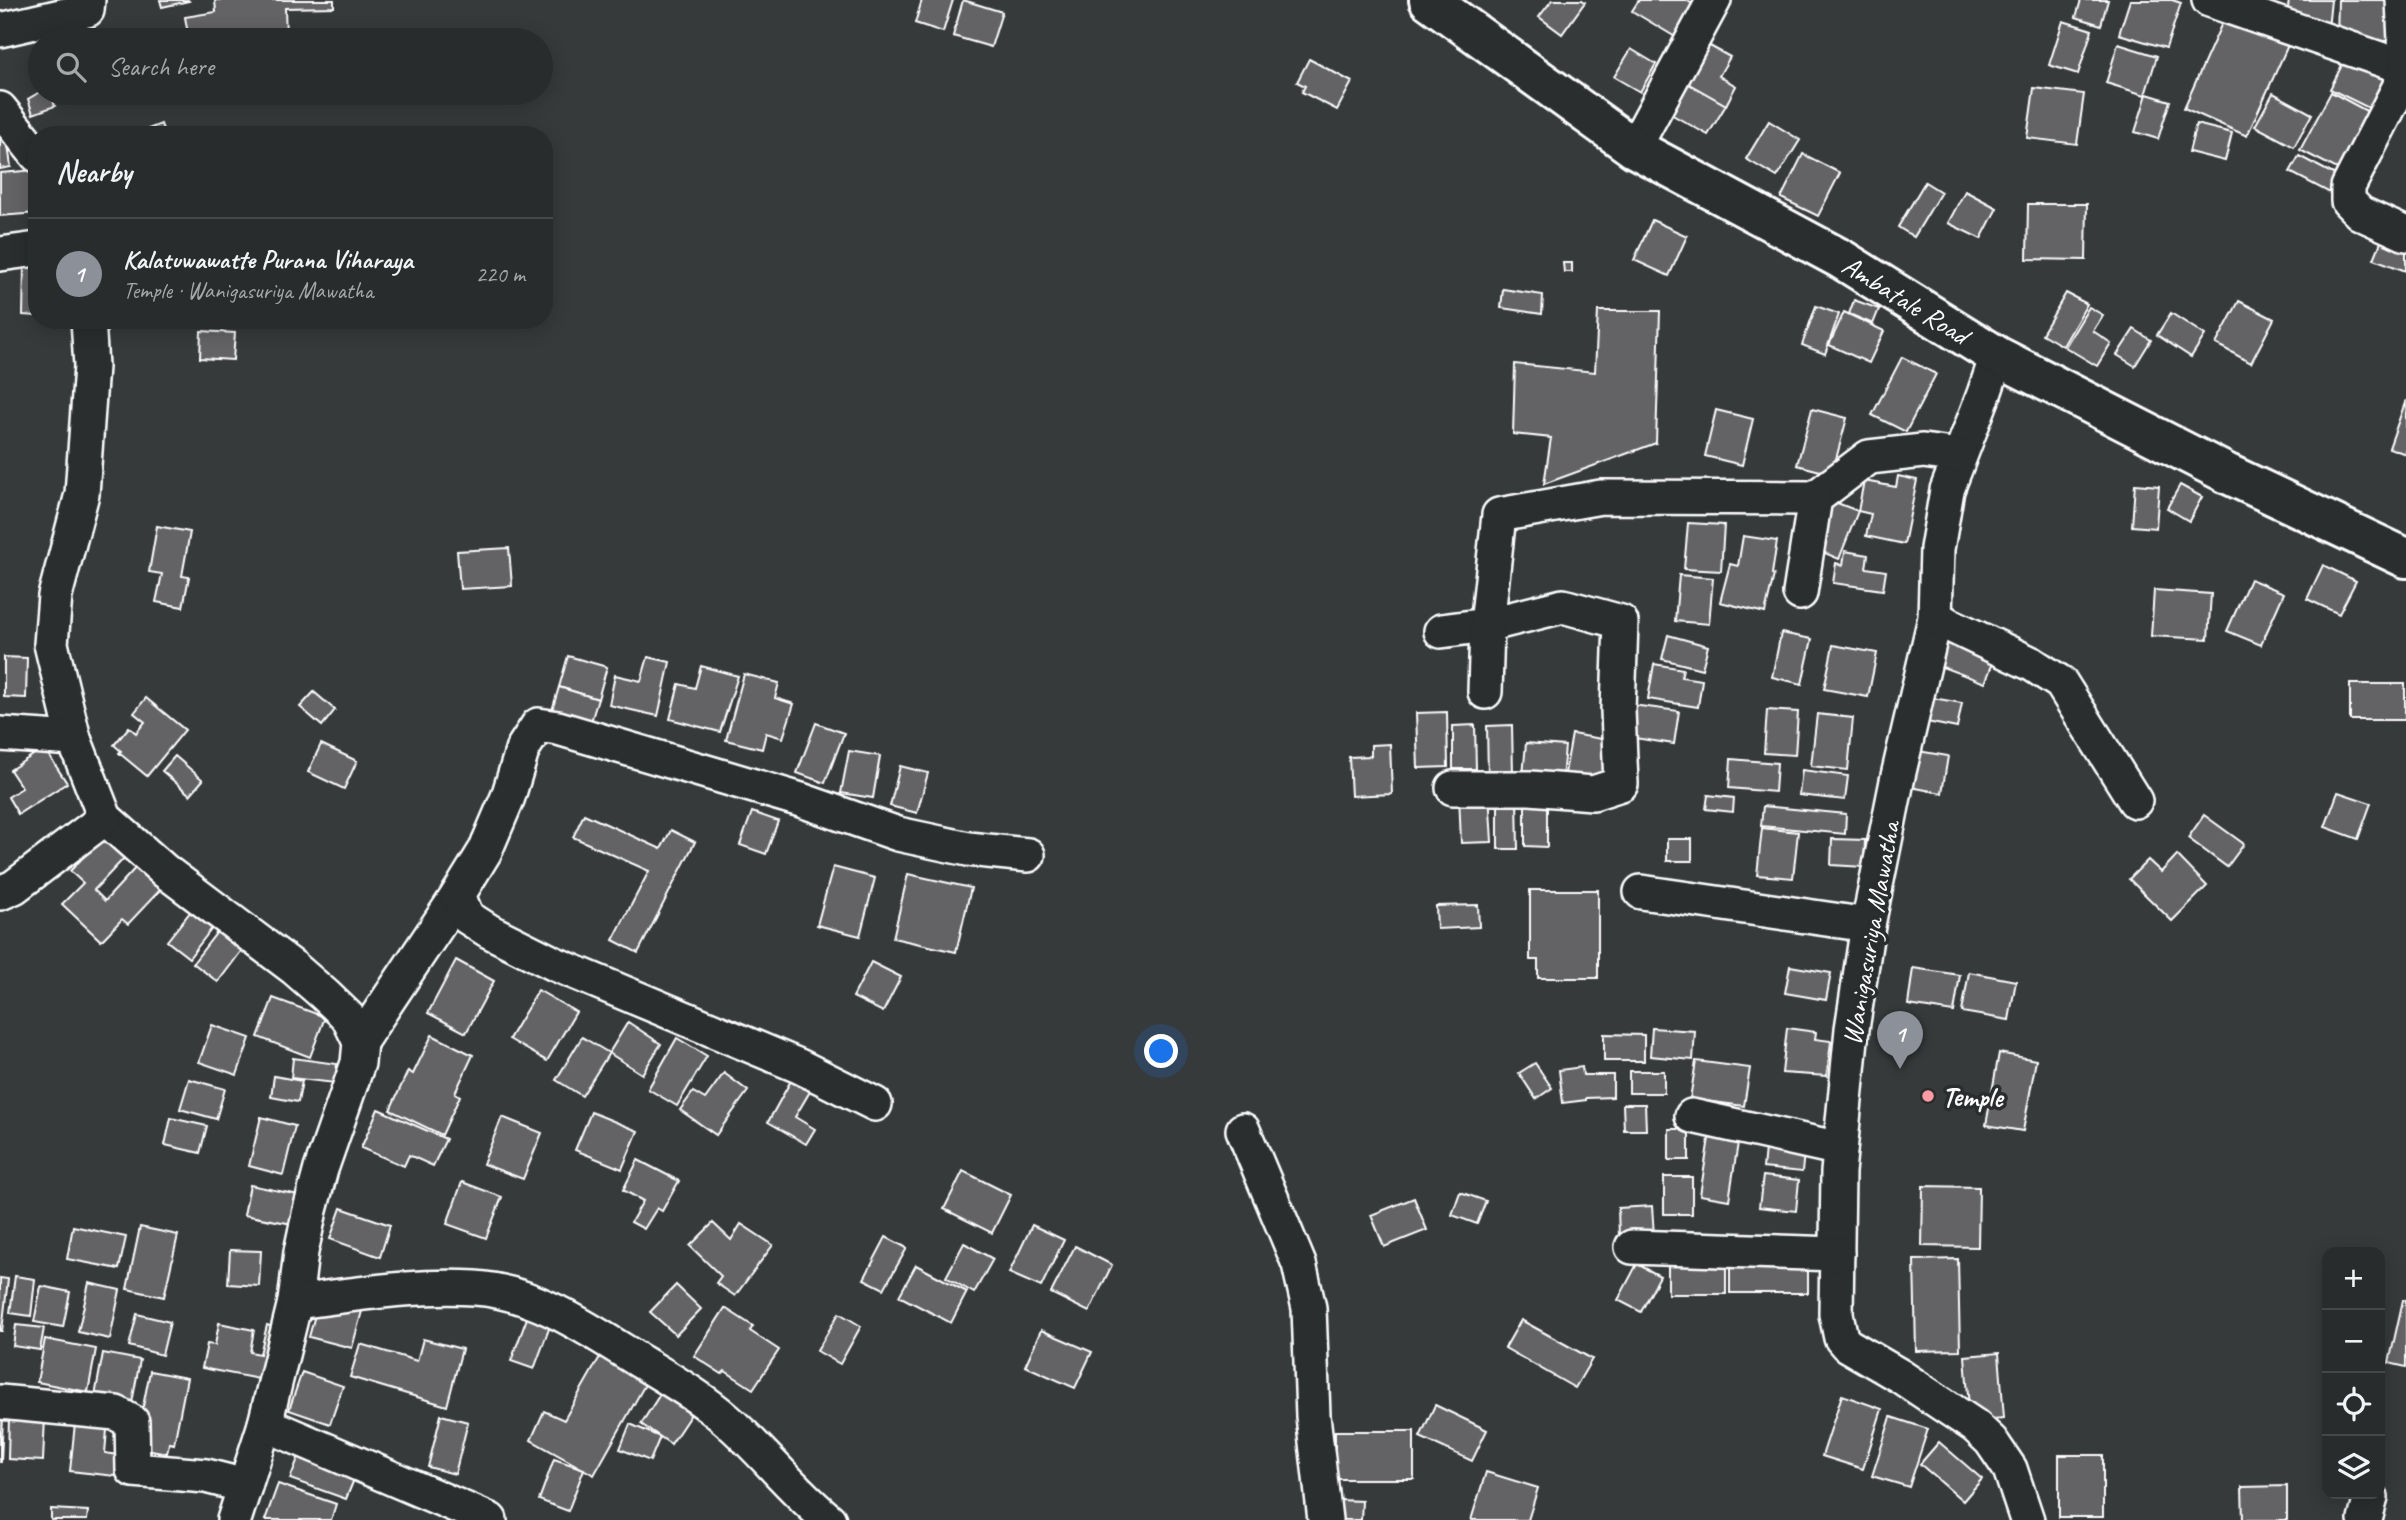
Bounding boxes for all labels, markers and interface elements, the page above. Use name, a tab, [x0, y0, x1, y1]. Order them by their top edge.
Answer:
search box	[28, 28, 553, 105]
icon: search	[52, 48, 90, 86]
text: Search here	[108, 50, 214, 83]
text: Nearby	[56, 153, 132, 191]
text: Kalatuwawatte Purana Viharaya	[123, 243, 413, 276]
street label: Ambatale Road	[1836, 247, 1979, 354]
text: 1	[74, 260, 84, 289]
text: 220 m	[476, 260, 525, 289]
text: Temple · Wanigasuriya Mawatha	[123, 276, 373, 305]
street label: Wanigasuriya Mawatha	[1834, 816, 1908, 1048]
pin: 1	[1877, 1011, 1923, 1069]
your location	[1144, 1034, 1178, 1068]
place label: Temple	[1942, 1079, 2005, 1114]
marker: Temple	[1920, 1088, 1936, 1104]
map controls	[2322, 1247, 2385, 1499]
button: +	[2322, 1247, 2385, 1310]
button: −	[2322, 1310, 2385, 1373]
button: locate	[2322, 1373, 2385, 1436]
button: layers	[2322, 1436, 2385, 1499]

